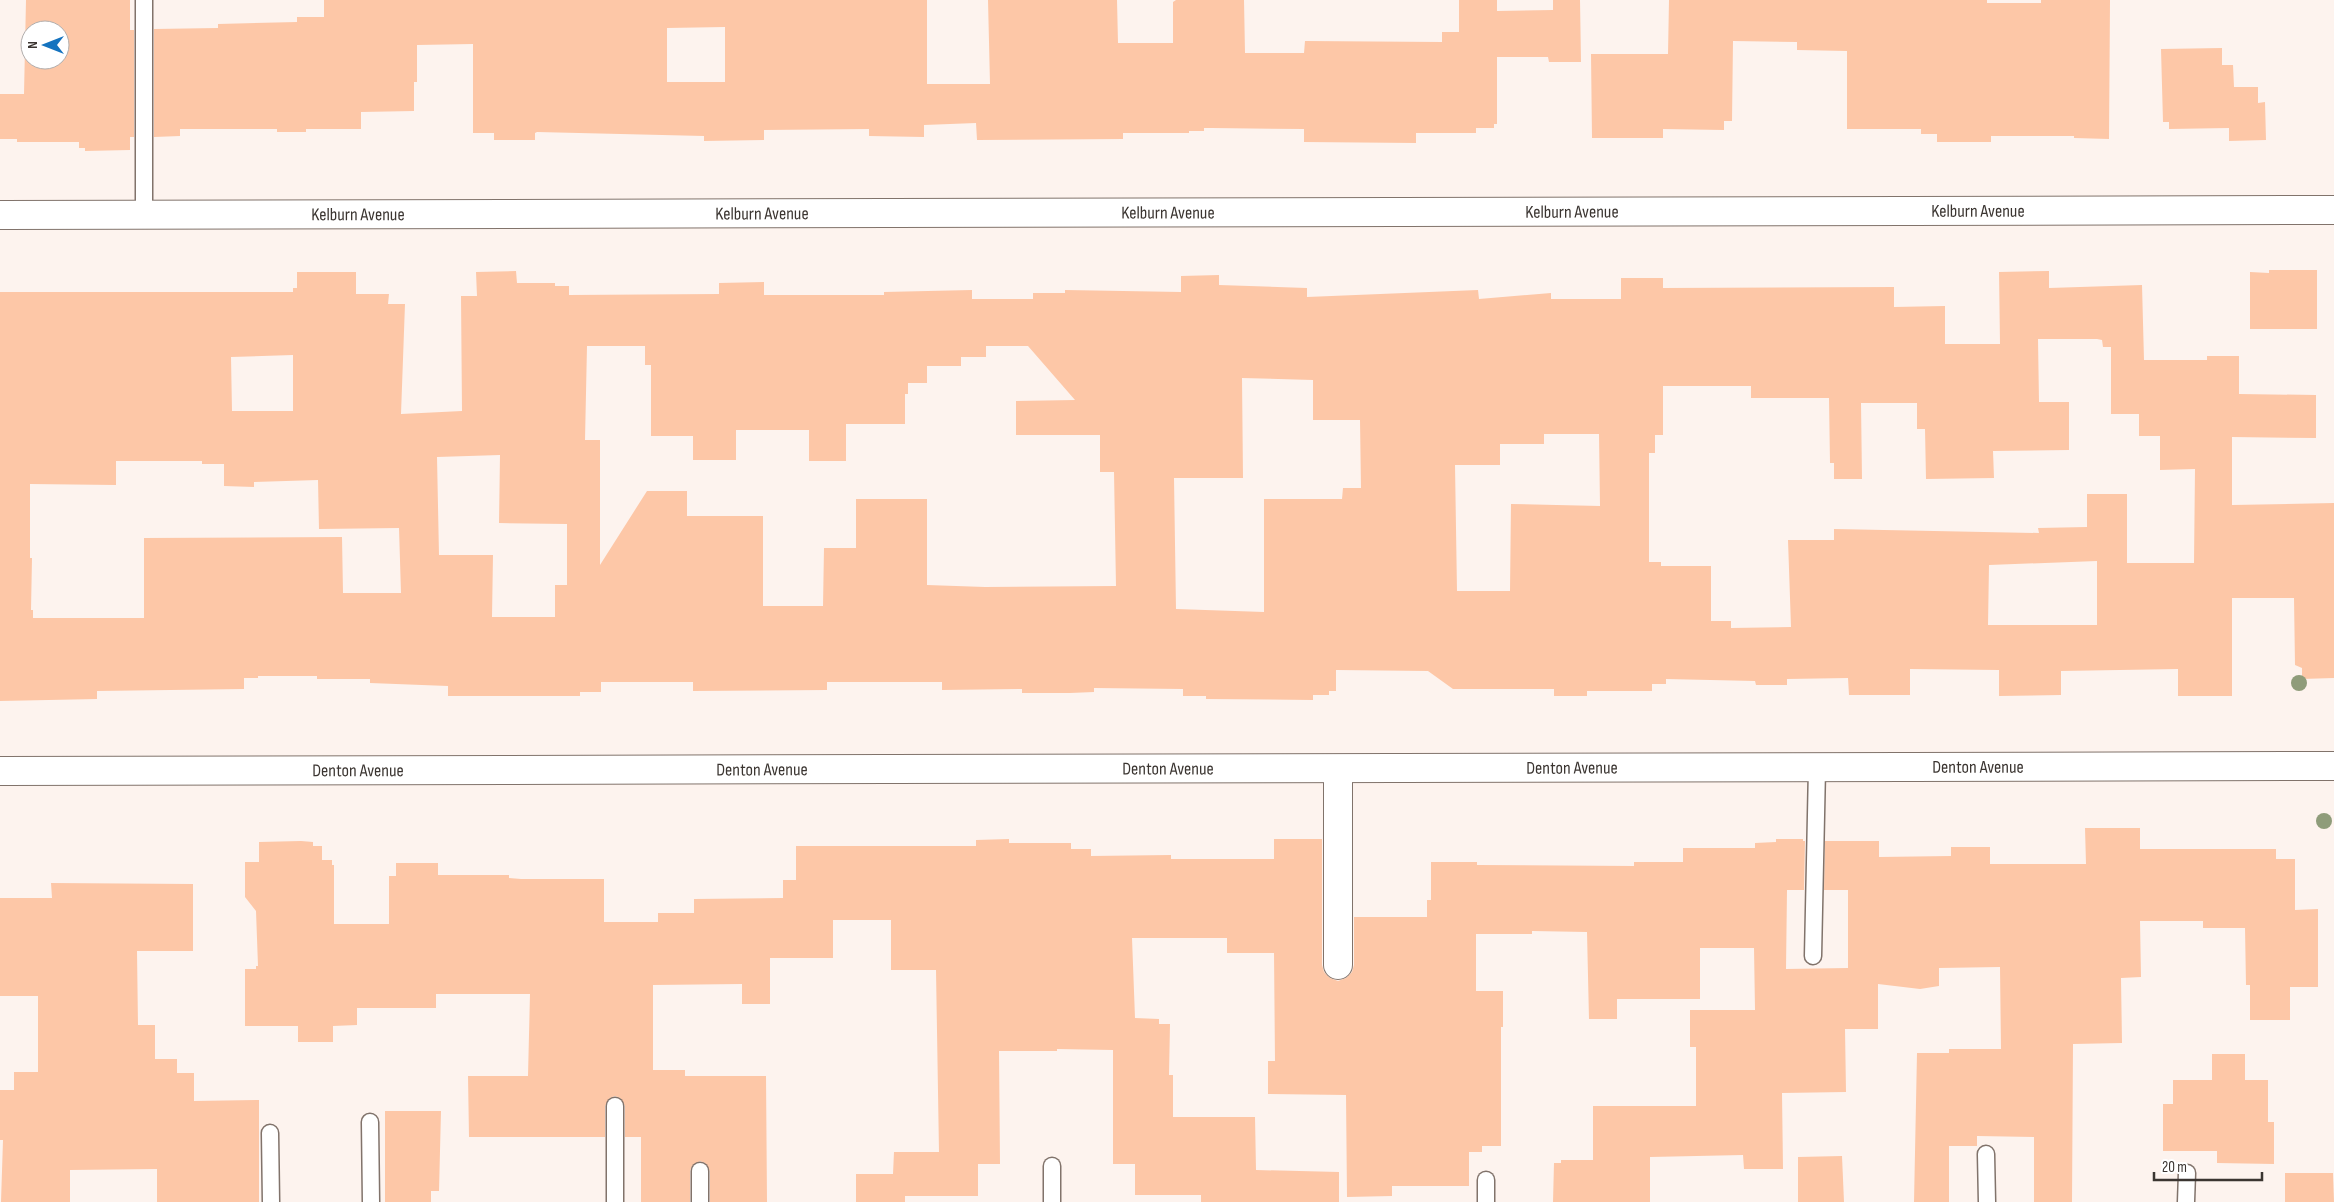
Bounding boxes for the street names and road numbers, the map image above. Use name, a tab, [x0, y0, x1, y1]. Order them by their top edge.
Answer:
street label: Kelburn Avenue	[1931, 201, 2025, 222]
street label: Kelburn Avenue	[1121, 202, 1215, 224]
street label: Kelburn Avenue	[1525, 202, 1619, 223]
street label: Kelburn Avenue	[715, 203, 809, 224]
street label: Kelburn Avenue	[311, 204, 405, 225]
street label: Denton Avenue	[1932, 757, 2024, 778]
street label: Denton Avenue	[1122, 758, 1214, 780]
street label: Denton Avenue	[1526, 758, 1618, 779]
street label: Denton Avenue	[716, 759, 808, 780]
street label: Denton Avenue	[312, 760, 404, 781]

